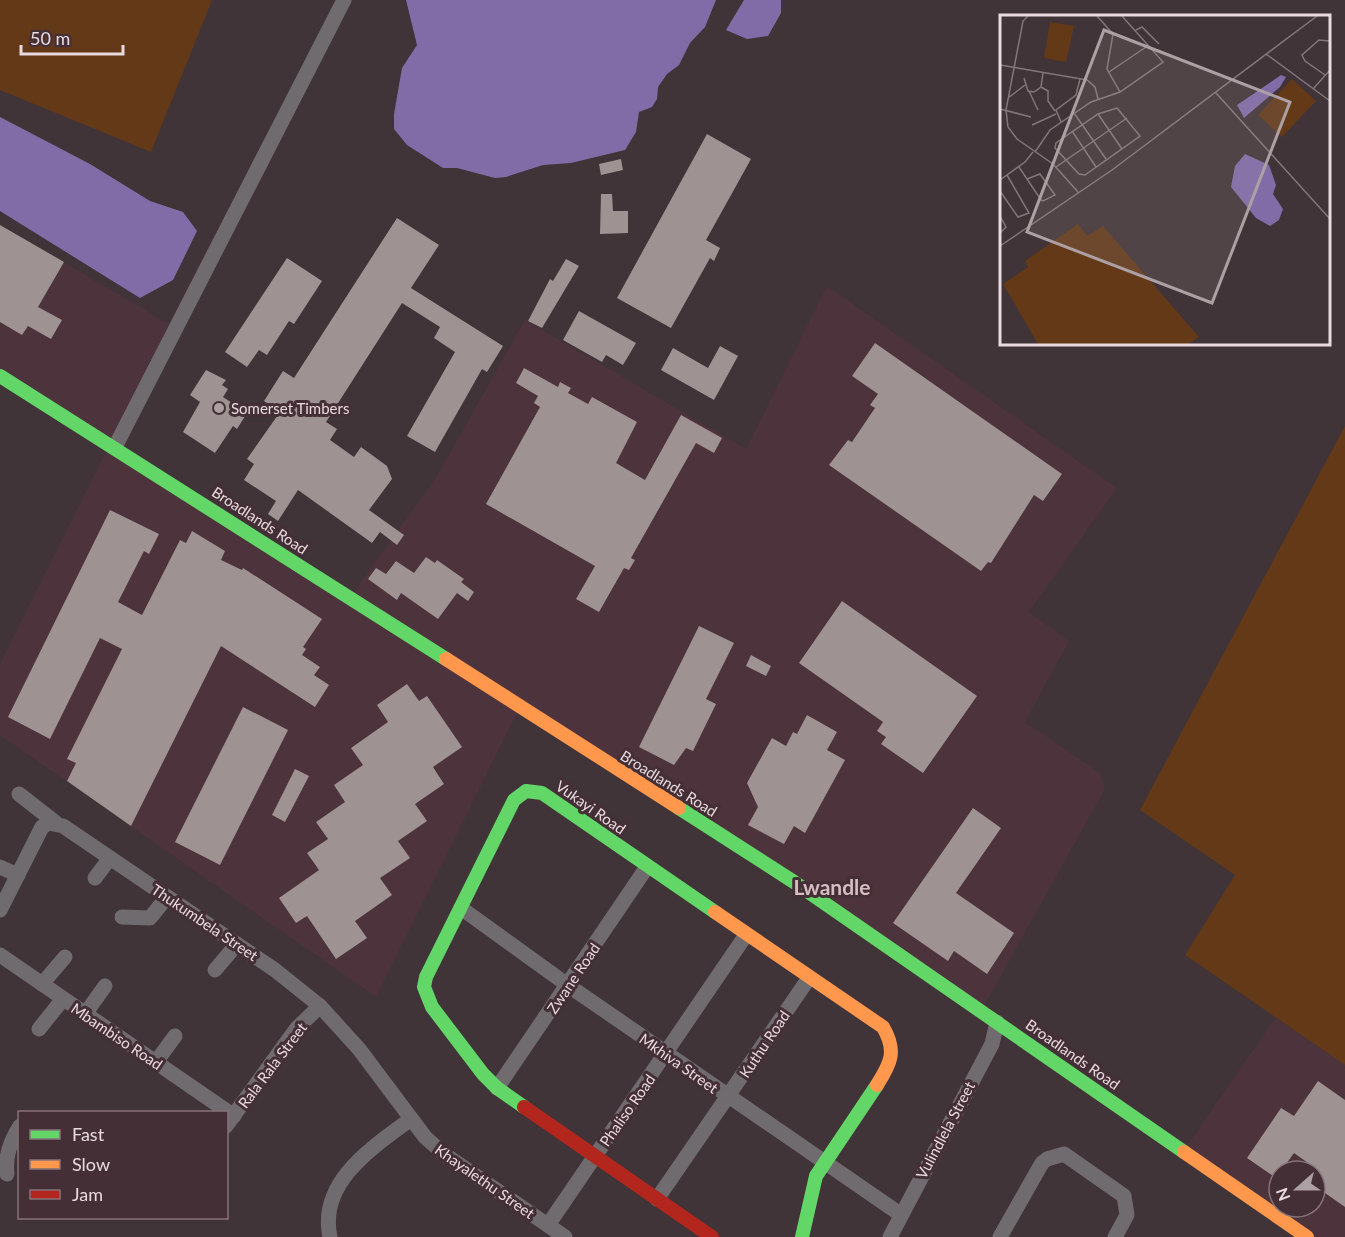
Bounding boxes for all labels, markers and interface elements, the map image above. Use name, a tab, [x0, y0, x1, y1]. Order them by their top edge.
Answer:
inset map	[1000, 15, 1330, 345]
scale bar	[21, 18, 123, 56]
text: 50 m	[30, 27, 70, 49]
place label: Somerset Timbers	[231, 399, 349, 417]
marker: Somerset Timbers	[212, 401, 226, 415]
street label: Broadlands Road	[209, 482, 311, 558]
street label: Broadlands Road	[617, 746, 721, 820]
street label: Vukayi Road	[553, 776, 629, 838]
district label: Lwandle	[793, 874, 871, 899]
street label: Thukumbela Street	[148, 880, 262, 965]
street label: Zwane Road	[543, 939, 603, 1017]
street label: Mbambiso Road	[68, 999, 166, 1073]
street label: Kuthu Road	[735, 1007, 793, 1081]
street label: Broadlands Road	[1023, 1015, 1123, 1093]
street label: Rala Rala Street	[234, 1018, 310, 1111]
street label: Mkhiva Street	[636, 1029, 722, 1097]
street label: Phaliso Road	[596, 1070, 658, 1150]
street label: Vulindlela Street	[912, 1078, 978, 1182]
legend	[18, 1111, 228, 1219]
text: Fast	[72, 1123, 105, 1145]
street label: Khayalethu Street	[432, 1140, 539, 1222]
text: Slow	[72, 1153, 110, 1175]
north arrow	[1267, 1159, 1327, 1219]
text: Jam	[72, 1183, 103, 1205]
text: N	[1271, 1185, 1294, 1204]

